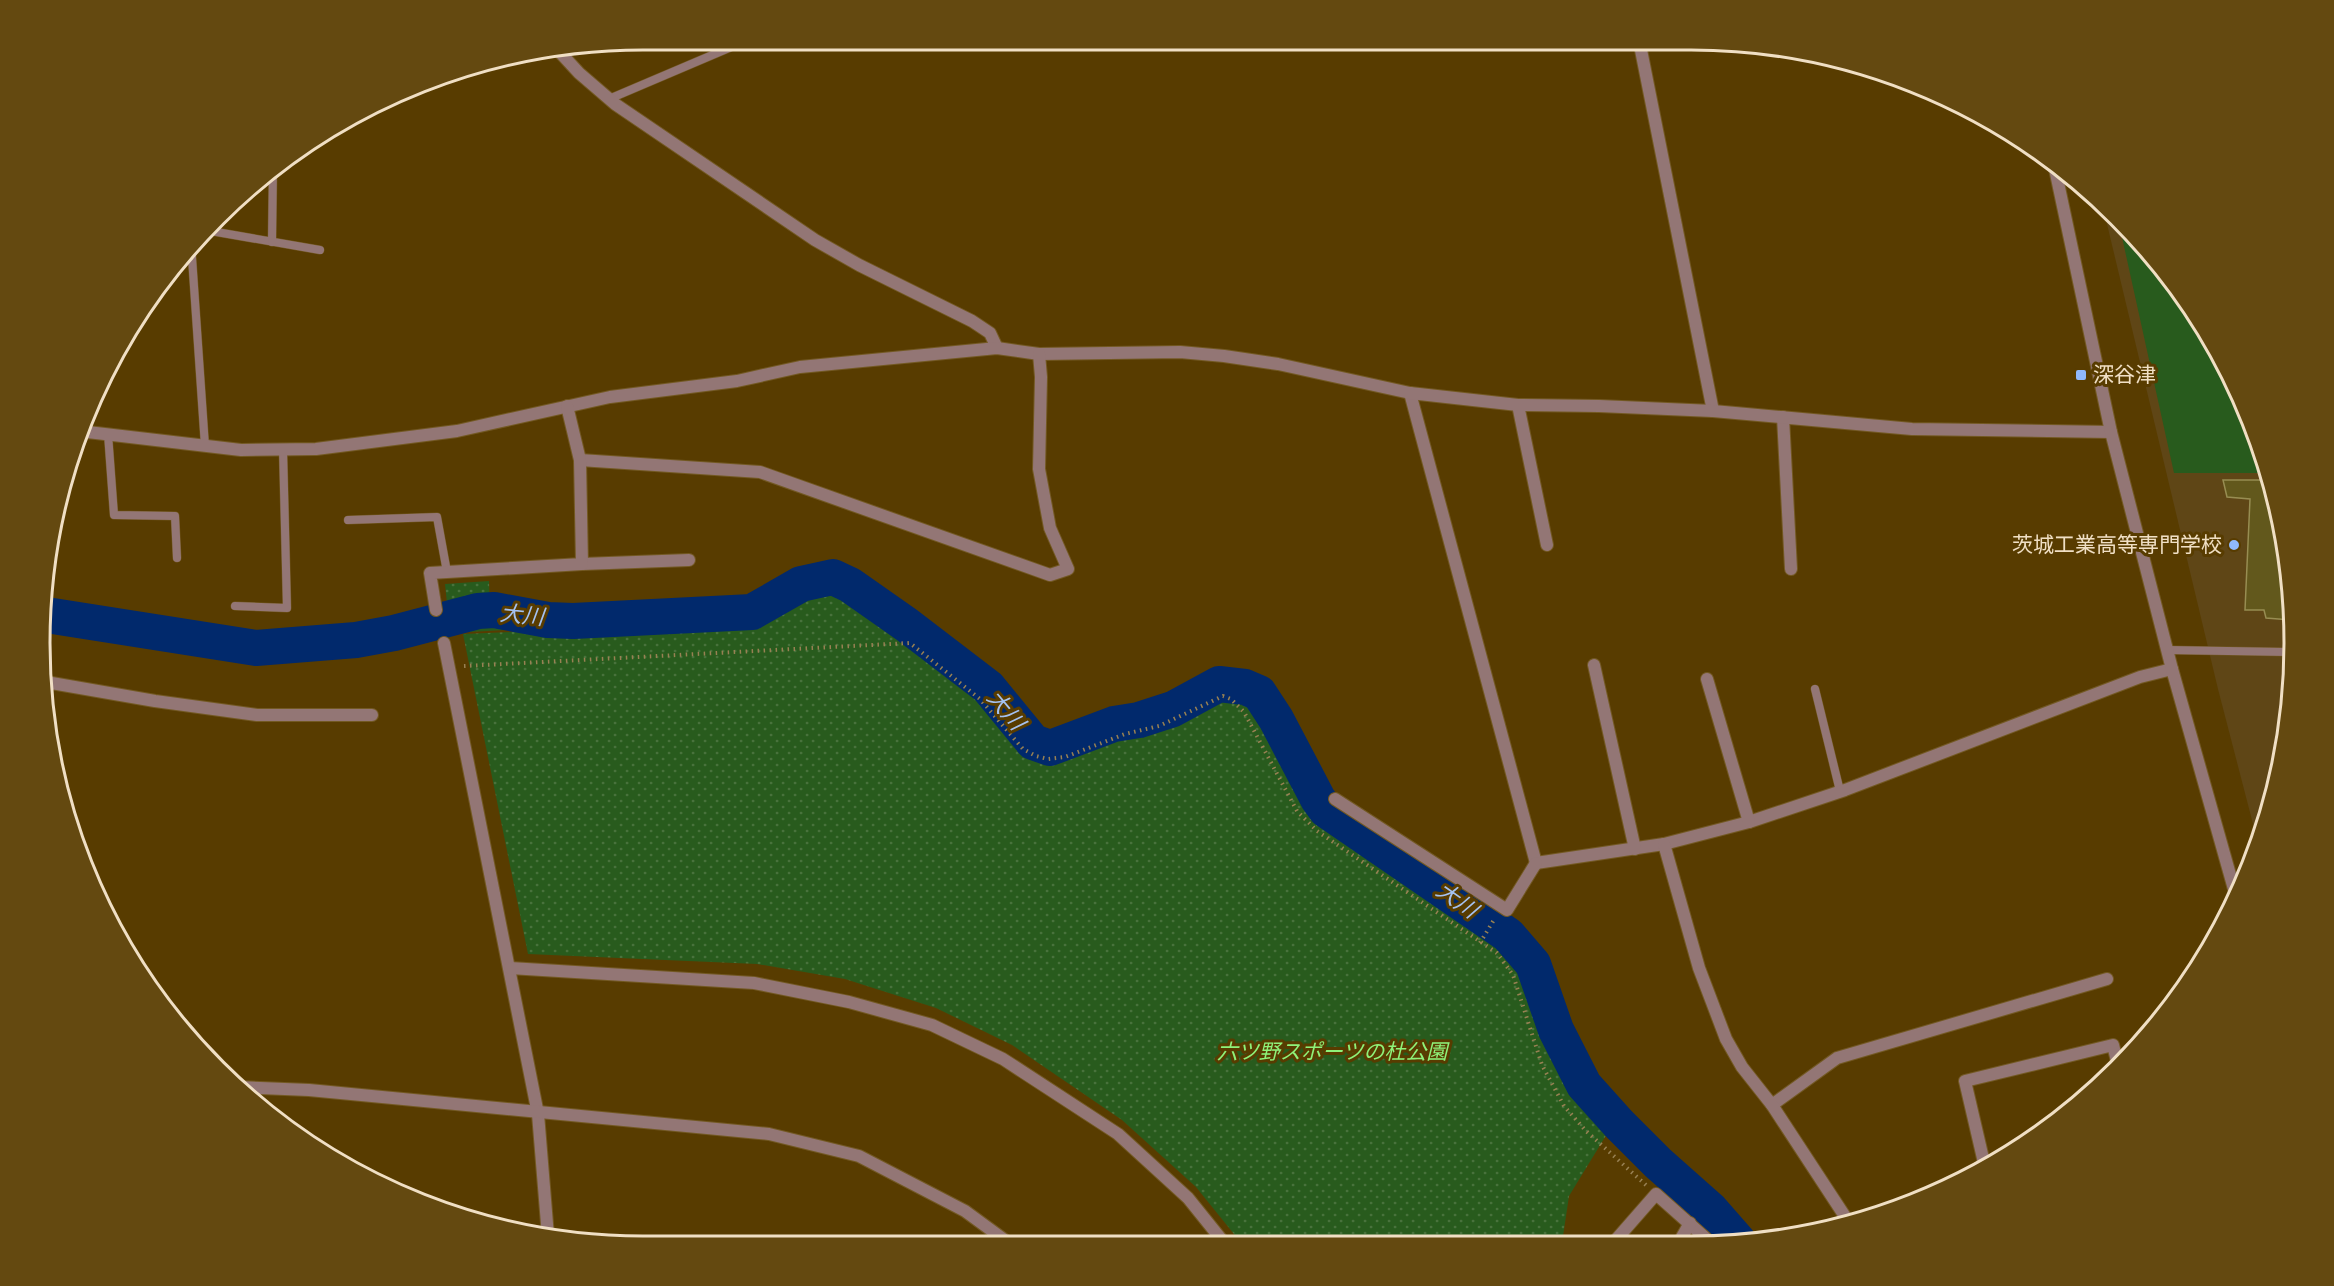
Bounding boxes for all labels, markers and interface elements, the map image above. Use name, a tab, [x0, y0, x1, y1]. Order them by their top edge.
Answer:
place label: 深谷津	[2093, 362, 2156, 388]
marker: 深谷津	[2074, 368, 2088, 382]
place label: 茨城工業高等専門学校	[2012, 532, 2222, 558]
marker: 茨城工業高等専門学校	[2227, 538, 2241, 552]
water label: 大川	[499, 599, 547, 631]
water label: 大川	[982, 684, 1032, 737]
water label: 大川	[1431, 876, 1484, 925]
park label: 六ツ野スポーツの杜公園	[1217, 1039, 1450, 1065]

